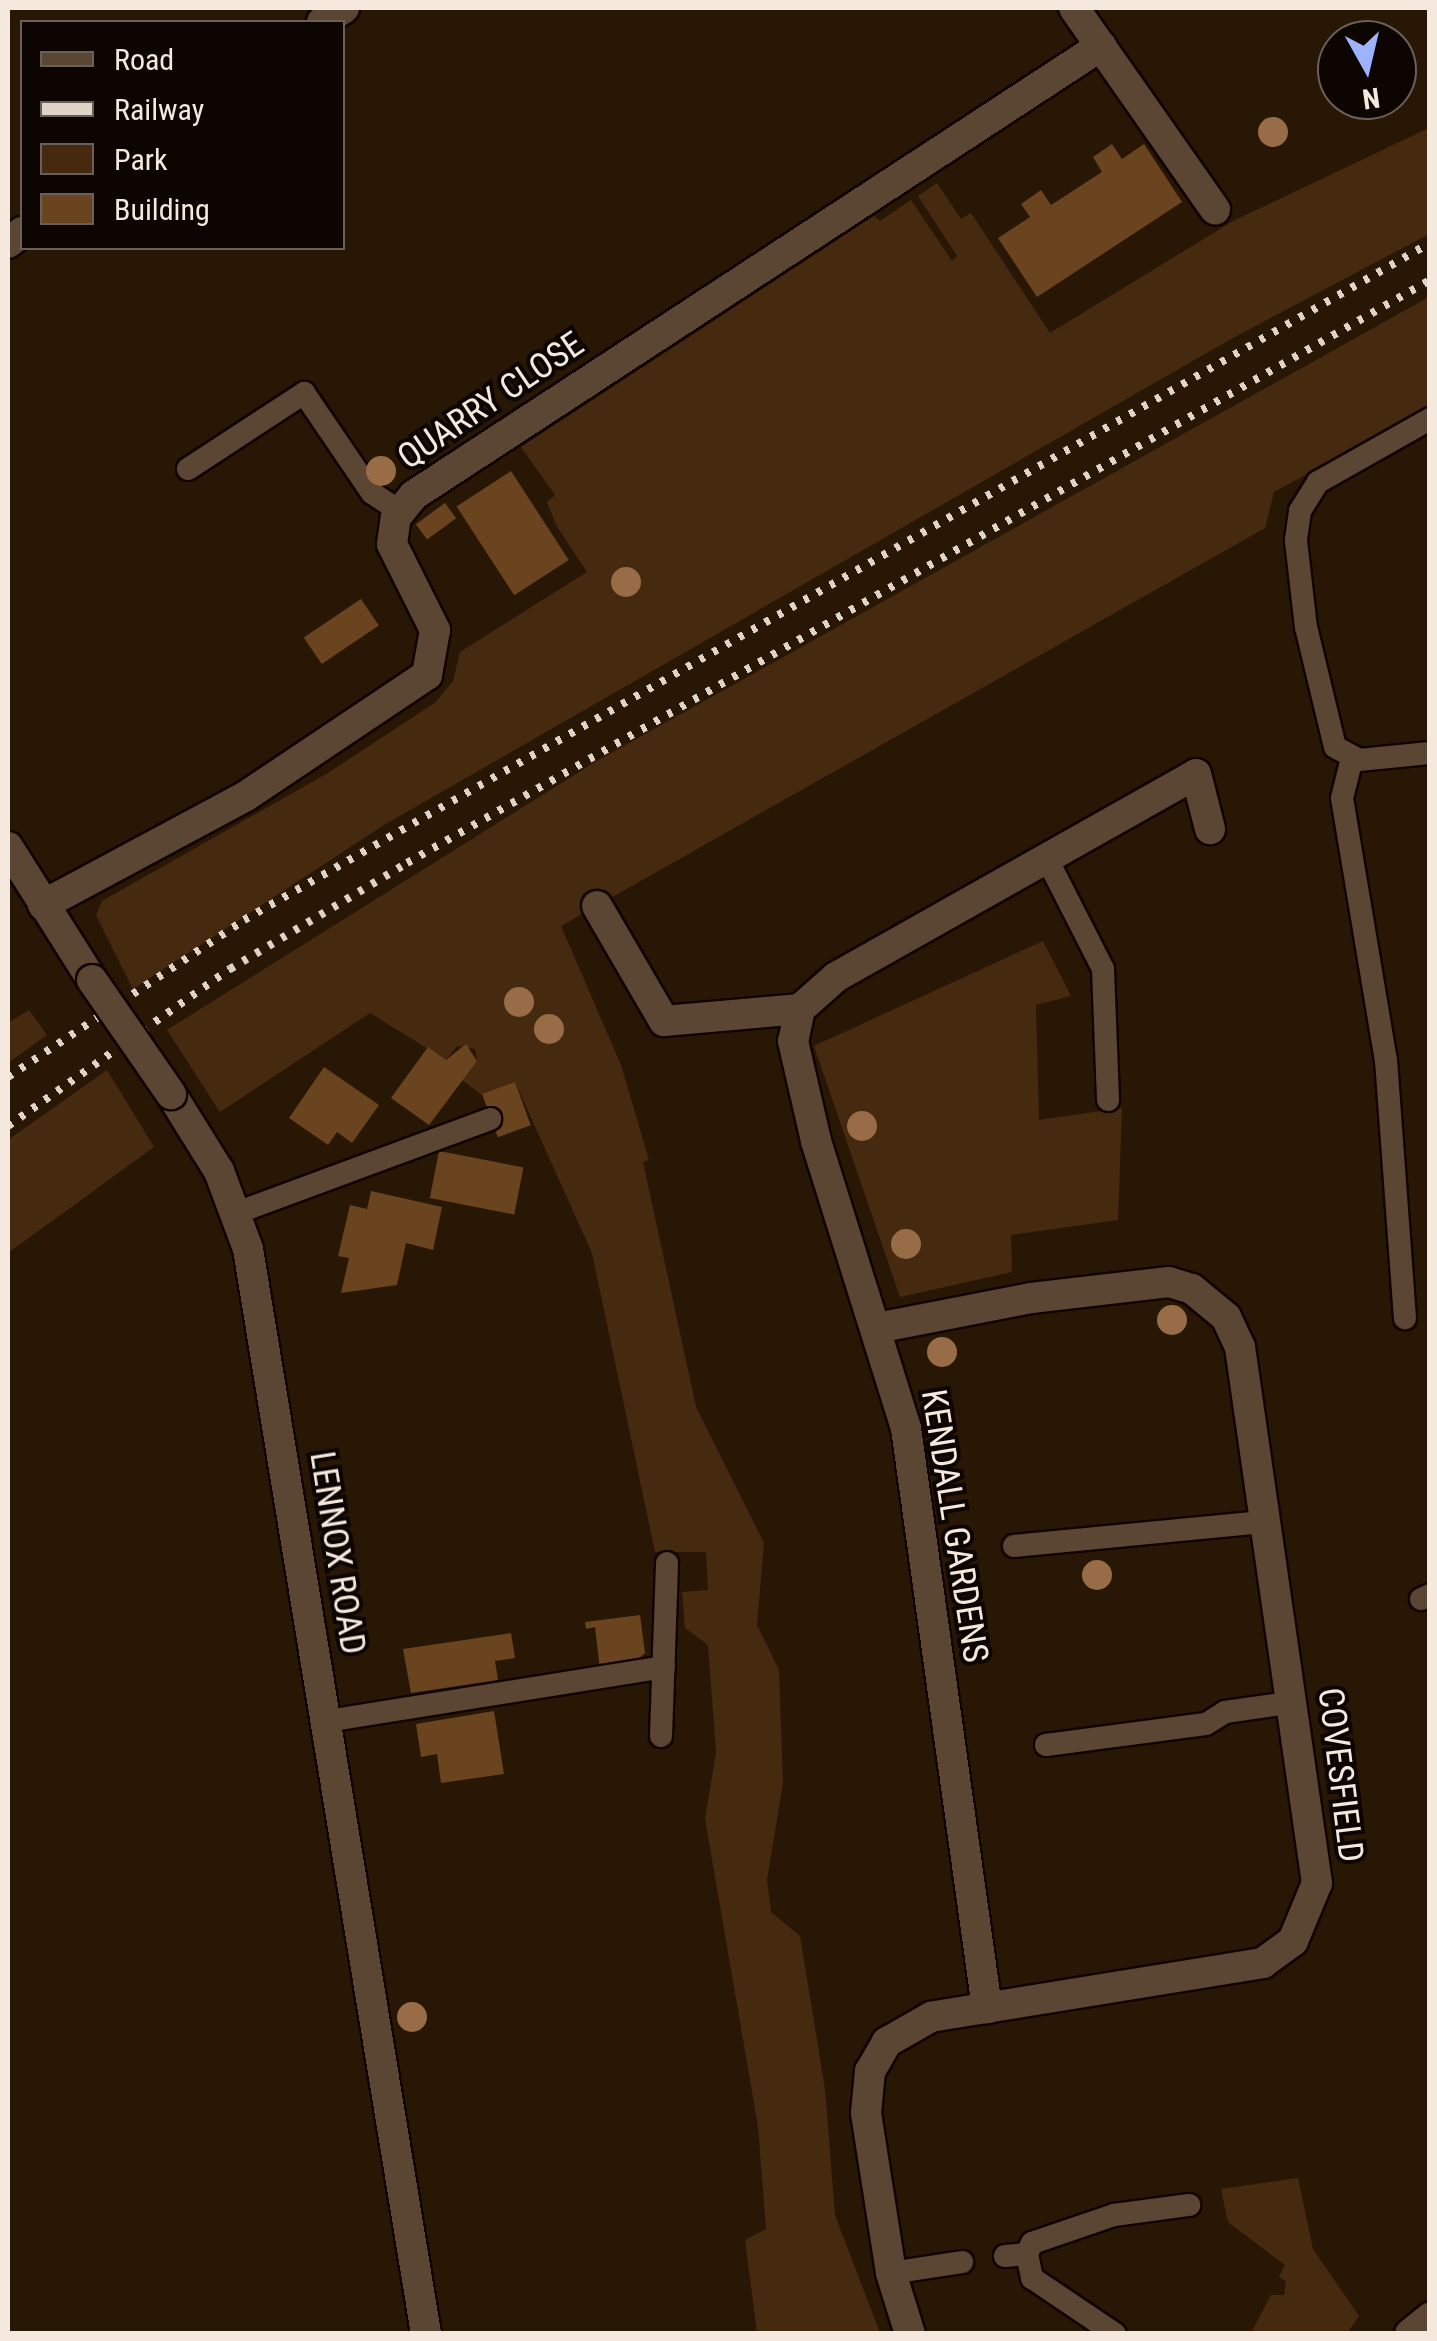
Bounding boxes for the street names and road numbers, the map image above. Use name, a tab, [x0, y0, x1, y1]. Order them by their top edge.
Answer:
street label: QUARRY CLOSE	[390, 323, 592, 479]
street label: KENDALL GARDENS	[912, 1386, 996, 1666]
street label: LENNOX ROAD	[300, 1449, 374, 1657]
street label: COVESFIELD	[1308, 1685, 1372, 1865]

